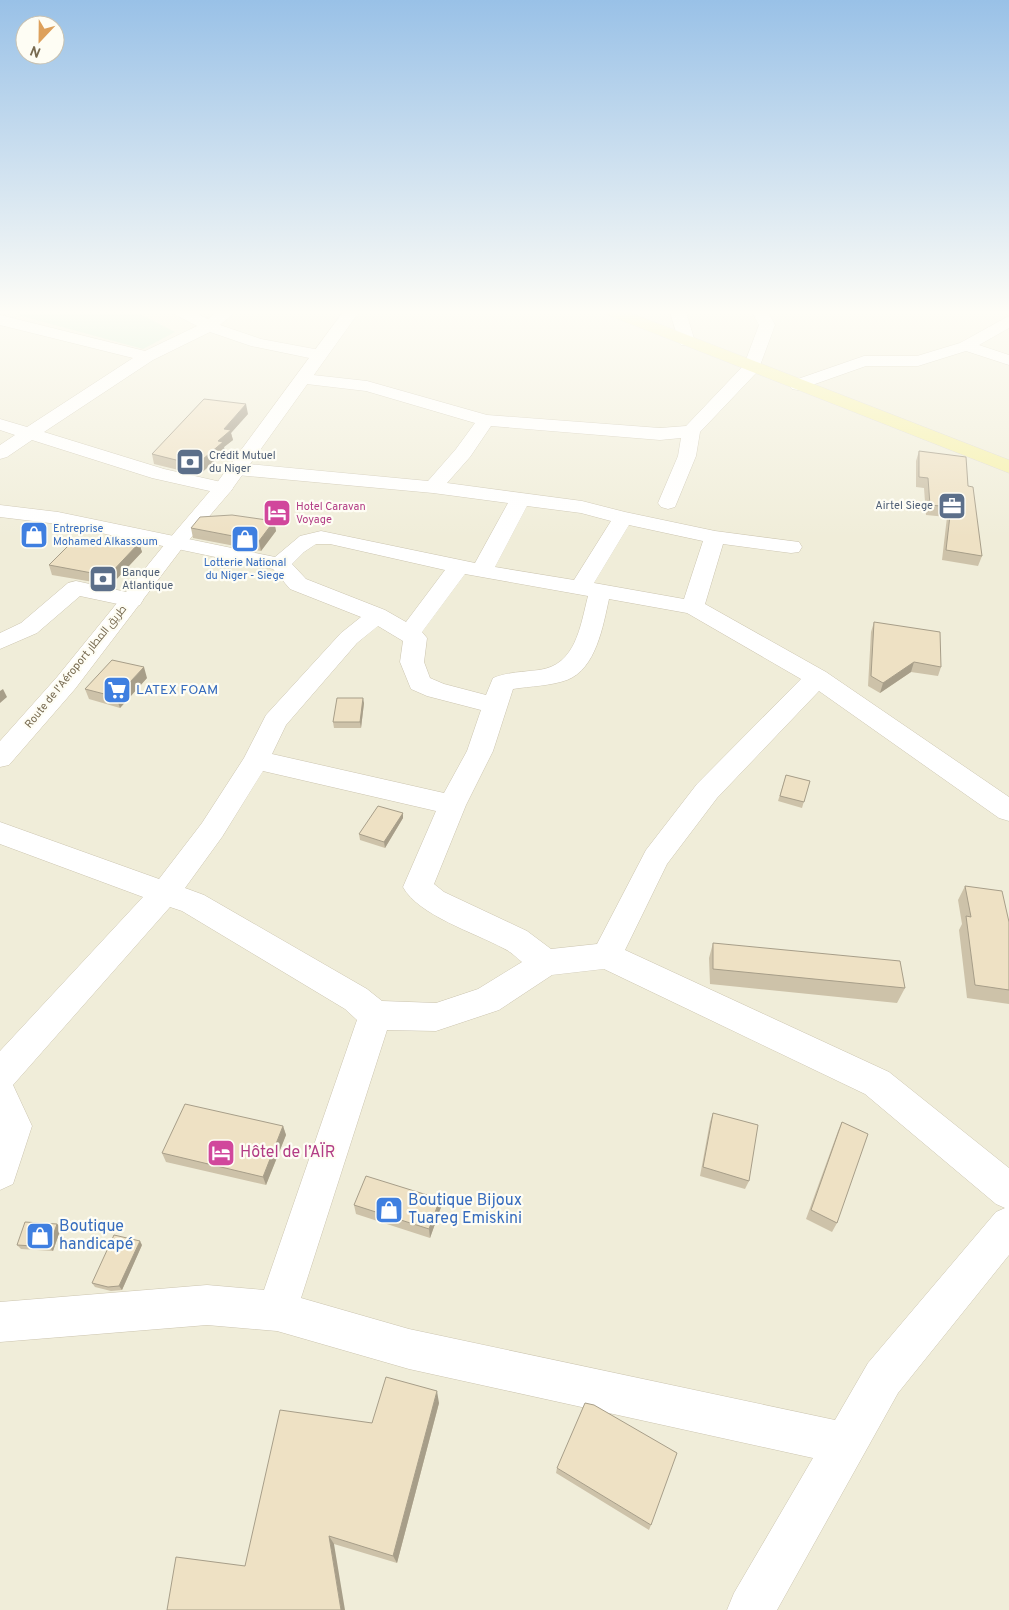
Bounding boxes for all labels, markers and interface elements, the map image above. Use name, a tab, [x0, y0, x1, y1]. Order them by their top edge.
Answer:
north arrow	[15, 15, 65, 65]
text: N	[28, 41, 44, 60]
bank icon: Crédit Mutuel du Niger	[175, 447, 205, 477]
place label: Crédit Mutuel du Niger	[209, 449, 276, 476]
office icon: Airtel Siege	[937, 491, 967, 521]
hotel icon: Hotel Caravan Voyage	[262, 498, 292, 528]
place label: Airtel Siege	[875, 499, 933, 513]
place label: Hotel Caravan Voyage	[296, 500, 366, 527]
shop icon: Entreprise Mohamed Alkassoum	[19, 520, 49, 550]
place label: Entreprise Mohamed Alkassoum	[53, 522, 158, 549]
shop icon: Lotterie National du Niger - Siege	[230, 524, 260, 554]
place label: Lotterie National du Niger - Siege	[204, 556, 286, 583]
bank icon: Banque Atlantique	[88, 564, 118, 594]
place label: Banque Atlantique	[122, 566, 173, 593]
street label: Route de l'Aéroport طريق المطار	[22, 603, 130, 731]
supermarket icon: LATEX FOAM	[102, 675, 132, 705]
place label: LATEX FOAM	[136, 682, 218, 699]
hotel icon: Hôtel de l’AÏR	[206, 1138, 236, 1168]
place label: Hôtel de l’AÏR	[240, 1142, 335, 1163]
place label: Boutique Bijoux Tuareg Emiskini	[408, 1191, 522, 1229]
shop icon: Boutique Bijoux Tuareg Emiskini	[374, 1195, 404, 1225]
place label: Boutique handicapé	[59, 1217, 133, 1255]
shop icon: Boutique handicapé	[25, 1221, 55, 1251]

